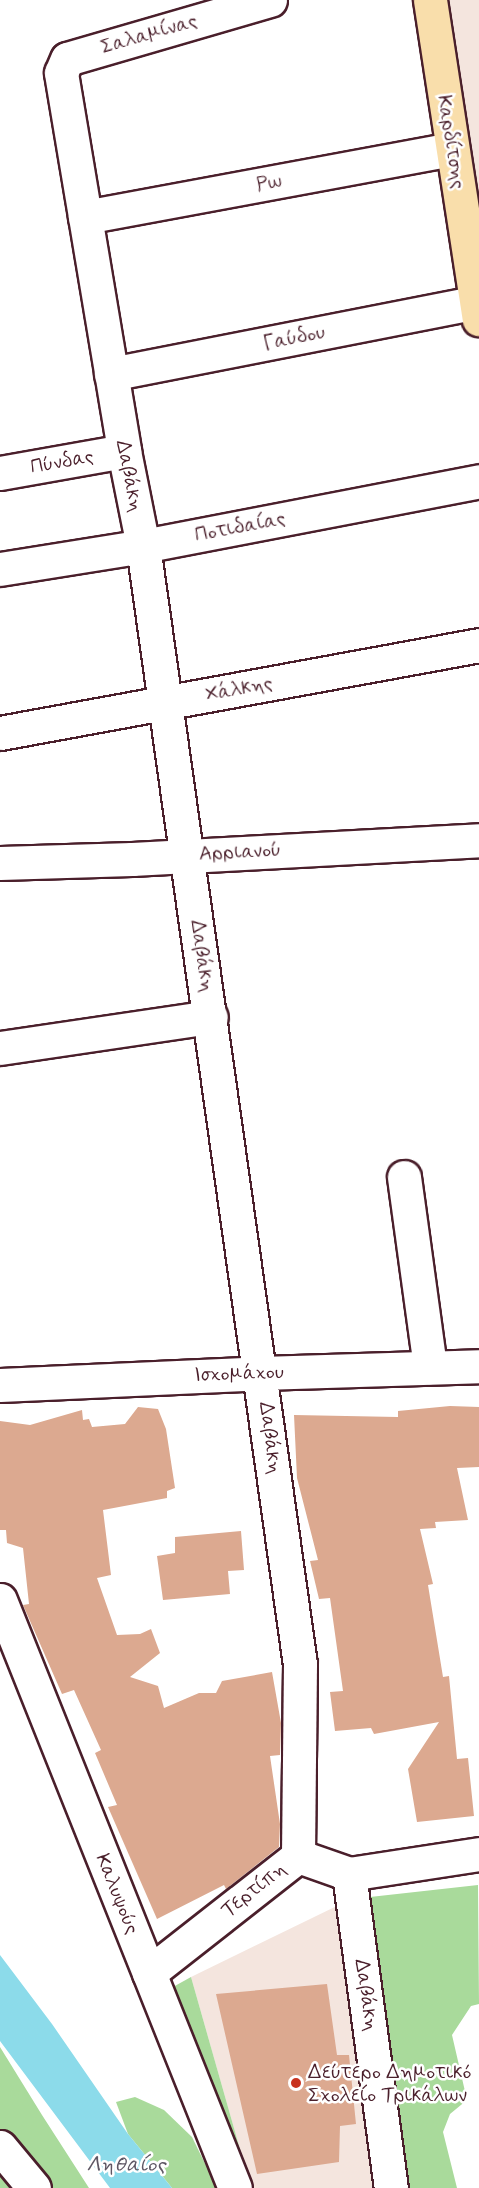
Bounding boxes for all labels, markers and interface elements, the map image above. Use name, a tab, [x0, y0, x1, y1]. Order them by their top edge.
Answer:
street label: Σαλαμίνας	[98, 9, 200, 59]
street label: Καρδίτσης	[432, 93, 470, 191]
street label: Ρω	[254, 169, 284, 197]
street label: Γαύδου	[261, 320, 327, 356]
street label: Δαβάκη	[110, 438, 148, 514]
street label: Πύνδας	[28, 445, 96, 479]
street label: Ποτιδαίας	[193, 506, 287, 548]
street label: Χάλκης	[204, 671, 274, 707]
street label: Αρριανού	[198, 838, 282, 866]
street label: Δαβάκη	[185, 918, 219, 994]
street label: Ισχομάχου	[194, 1360, 284, 1388]
street label: Δαβάκη	[254, 1400, 286, 1476]
street label: Καλυψούς	[90, 1850, 144, 1938]
street label: Τερτίπη	[217, 1857, 291, 1923]
street label: Δαβάκη	[349, 1957, 383, 2033]
place label: Δεύτερο Δημοτικό Σχολείο Τρικάλων	[308, 2060, 471, 2107]
marker: Δεύτερο Δημοτικό Σχολείο Τρικάλων	[289, 2076, 303, 2090]
water label: Ληθαίος	[86, 2152, 166, 2178]

